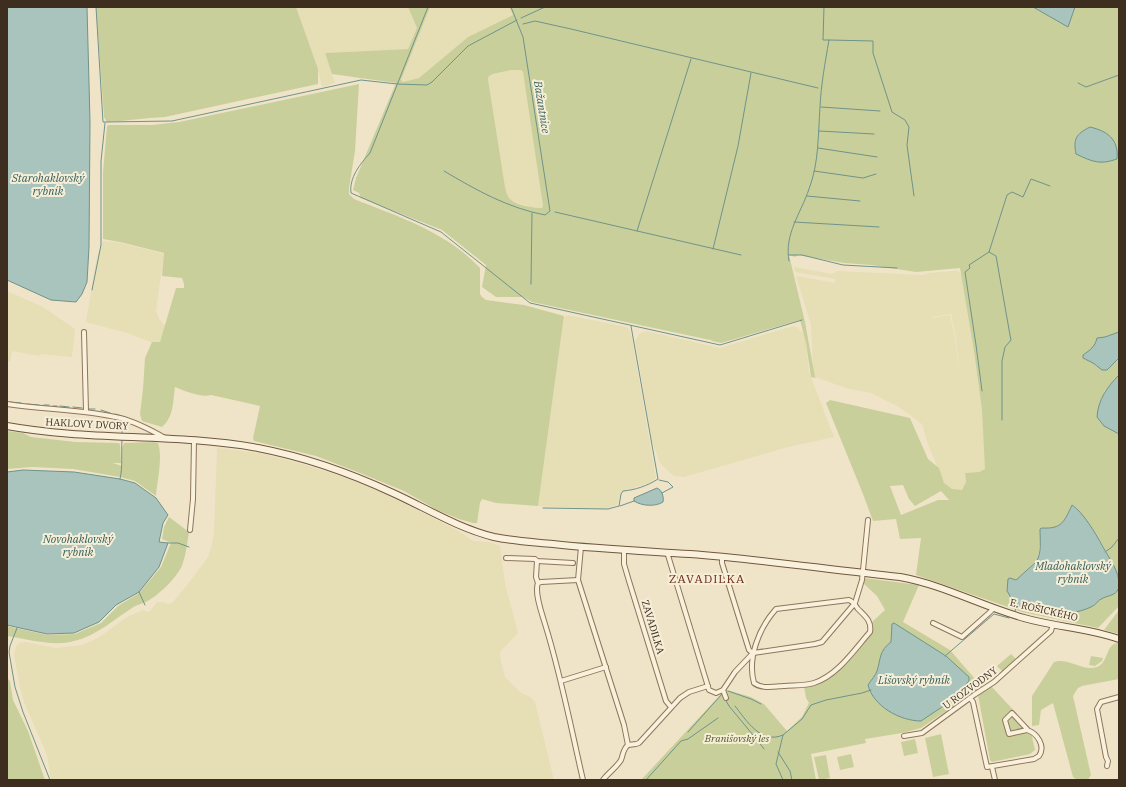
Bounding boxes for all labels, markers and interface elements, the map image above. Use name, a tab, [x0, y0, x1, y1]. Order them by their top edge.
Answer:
water label: Bažantnice	[531, 79, 553, 134]
water label: Starohaklovský rybník	[11, 171, 85, 198]
street label: HAKLOVY DVORY	[45, 415, 129, 433]
water label: Novohaklovský rybník	[42, 532, 114, 559]
water label: Mladohaklovský rybník	[1034, 559, 1112, 586]
district label: ZAVADILKA	[669, 571, 745, 586]
street label: E. ROŠICKÉHO	[1009, 596, 1079, 624]
street label: ZAVADILKA	[639, 598, 667, 656]
street label: U ROZVODNY	[940, 663, 1000, 712]
water label: Lišovský rybník	[877, 673, 950, 687]
park label: Branišovský les	[704, 732, 769, 745]

